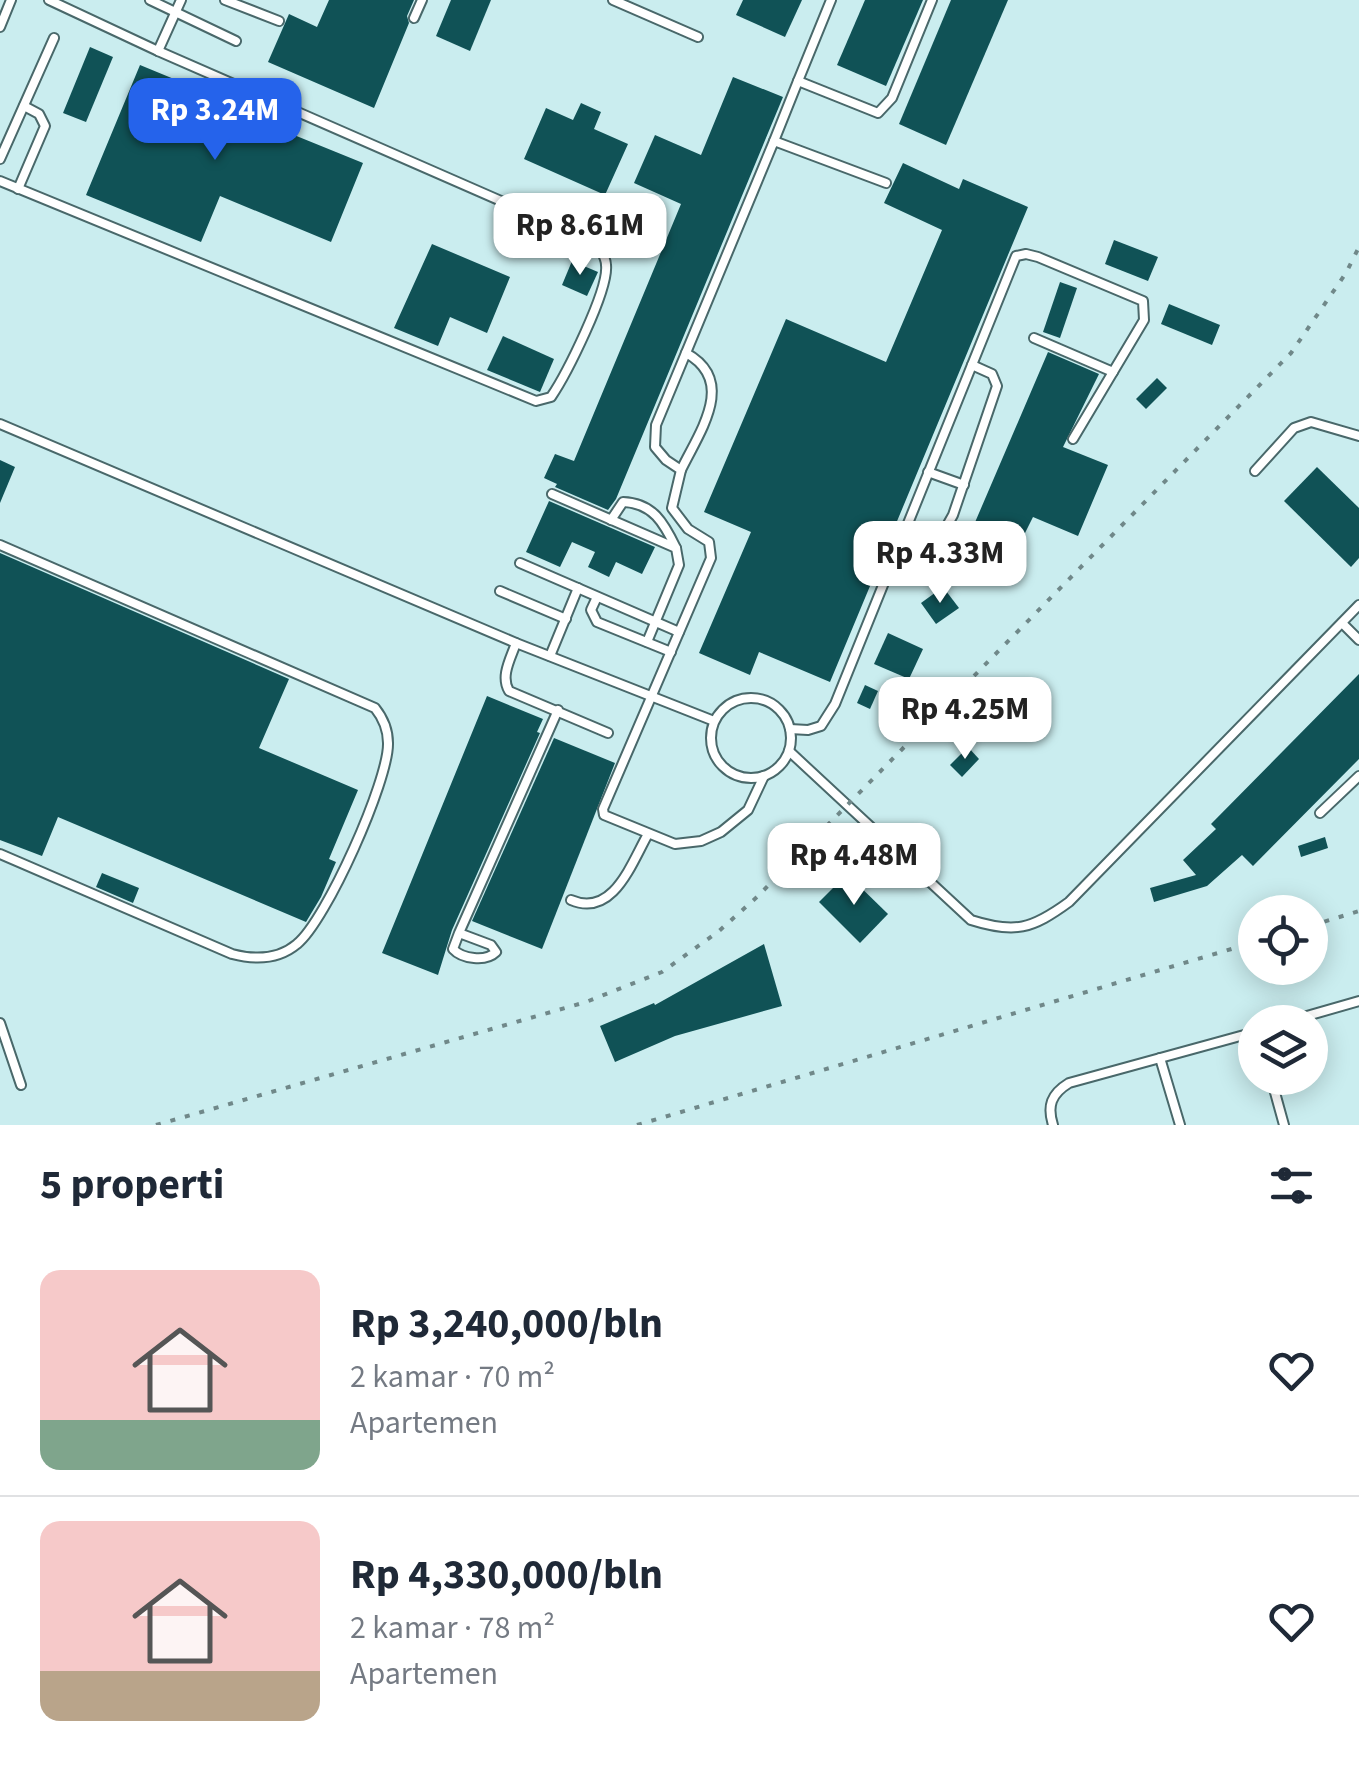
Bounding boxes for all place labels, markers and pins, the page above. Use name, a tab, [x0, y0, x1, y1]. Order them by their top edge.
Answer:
pin: Rp 3.24M	[112, 78, 318, 163]
pin: Rp 8.61M	[477, 193, 683, 278]
pin: Rp 4.33M	[837, 521, 1043, 606]
pin: Rp 4.25M	[862, 677, 1068, 762]
pin: Rp 4.48M	[751, 823, 957, 908]

